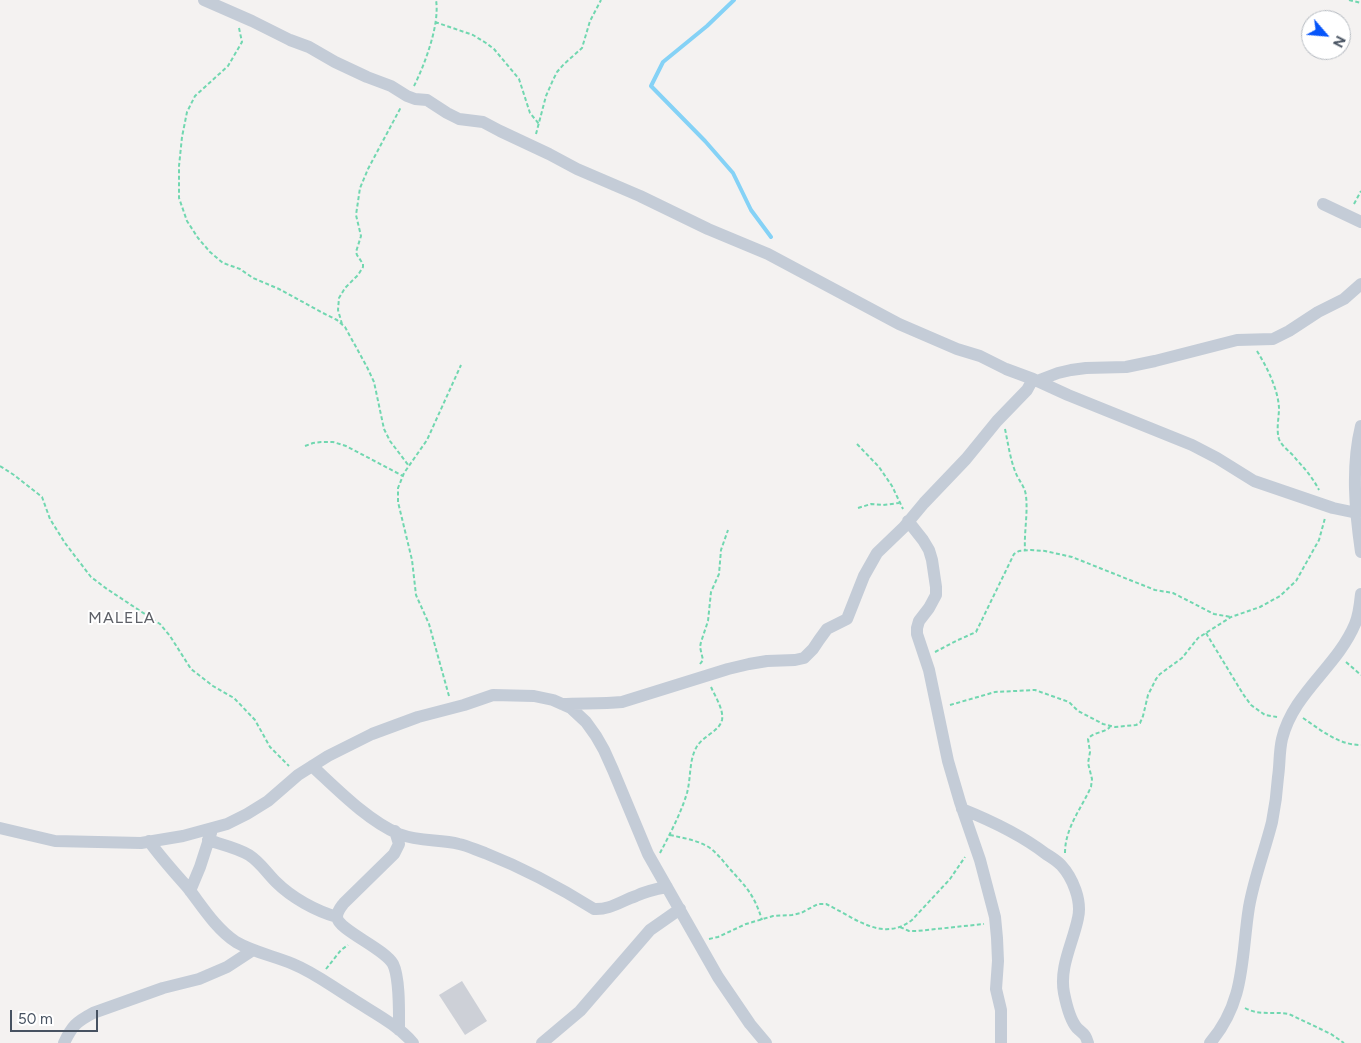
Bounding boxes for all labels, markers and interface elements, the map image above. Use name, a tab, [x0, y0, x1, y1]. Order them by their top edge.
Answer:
north arrow	[1301, 10, 1351, 60]
text: N	[1329, 33, 1349, 50]
district label: MALELA	[88, 608, 156, 628]
scale bar	[12, 1000, 100, 1032]
text: 50 m	[18, 1010, 53, 1028]

